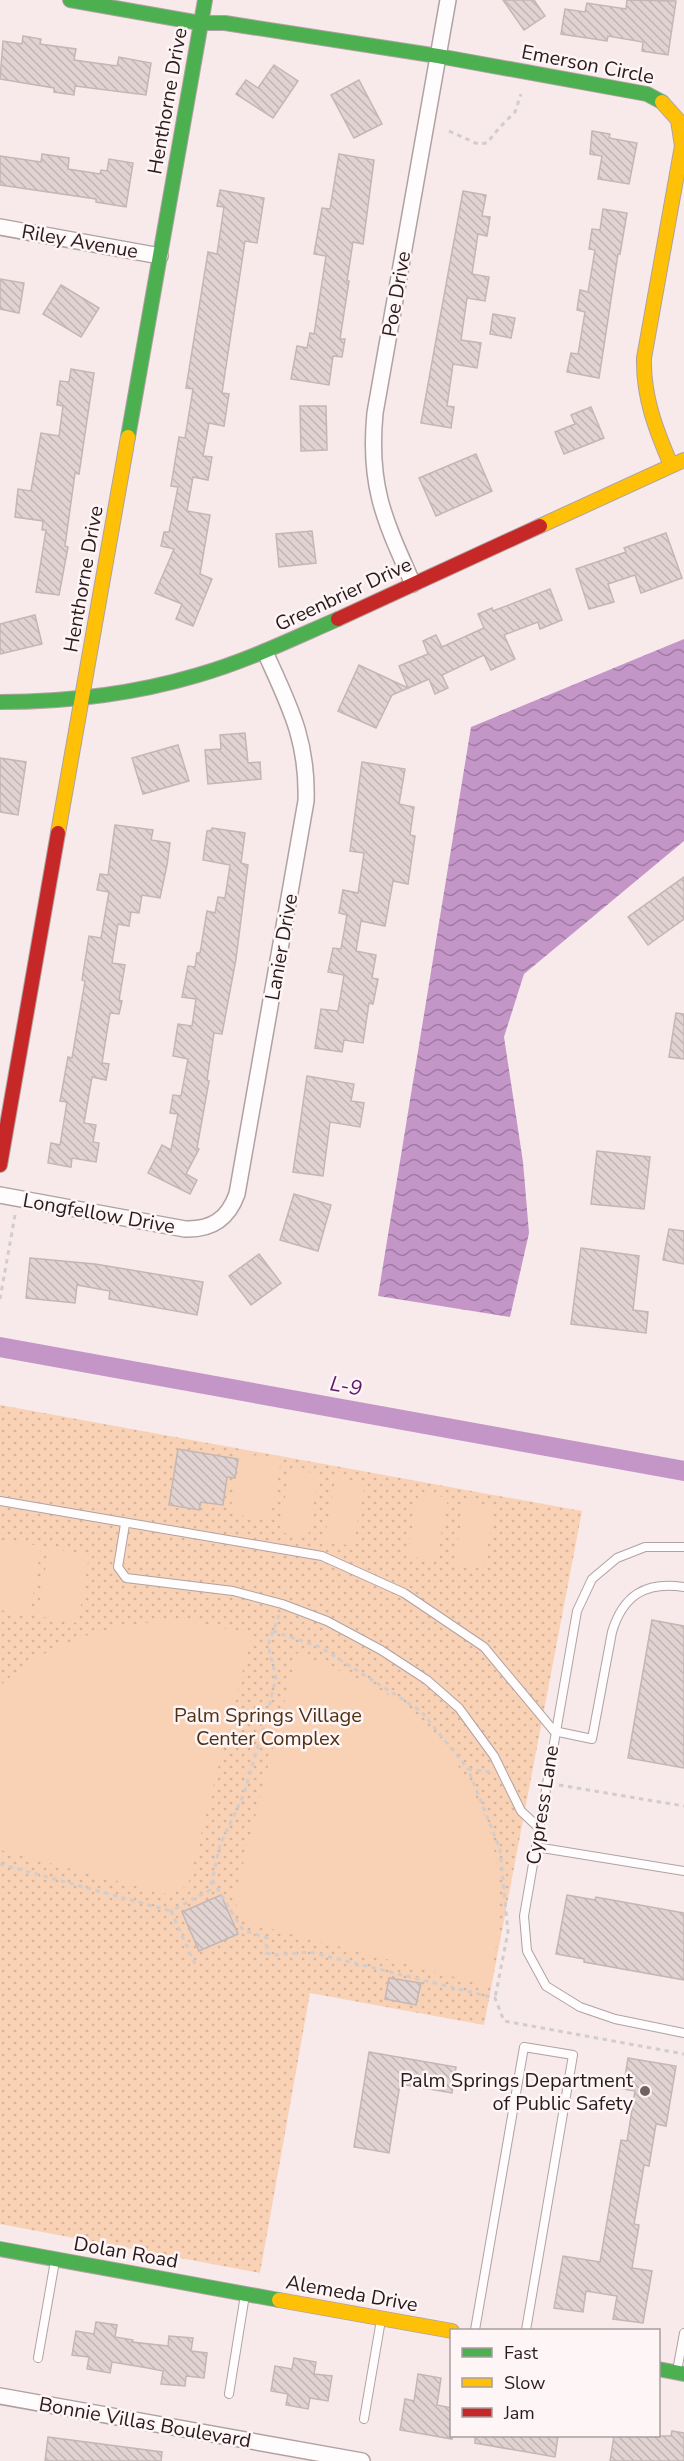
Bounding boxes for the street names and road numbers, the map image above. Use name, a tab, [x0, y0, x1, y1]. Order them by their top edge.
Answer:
street label: Henthorne Drive	[141, 26, 194, 177]
street label: Emerson Circle	[519, 38, 657, 91]
street label: Riley Avenue	[20, 218, 140, 265]
street label: Poe Drive	[376, 249, 417, 339]
street label: Henthorne Drive	[57, 504, 110, 655]
street label: Greenbrier Drive	[270, 551, 416, 638]
street label: Lanier Drive	[259, 892, 304, 1003]
street label: Longfellow Drive	[21, 1187, 177, 1240]
street label: Cypress Lane	[520, 1743, 565, 1867]
street label: Dolan Road	[72, 2230, 180, 2275]
street label: Alemeda Drive	[284, 2269, 420, 2318]
street label: Bonnie Villas Boulevard	[37, 2391, 253, 2454]

